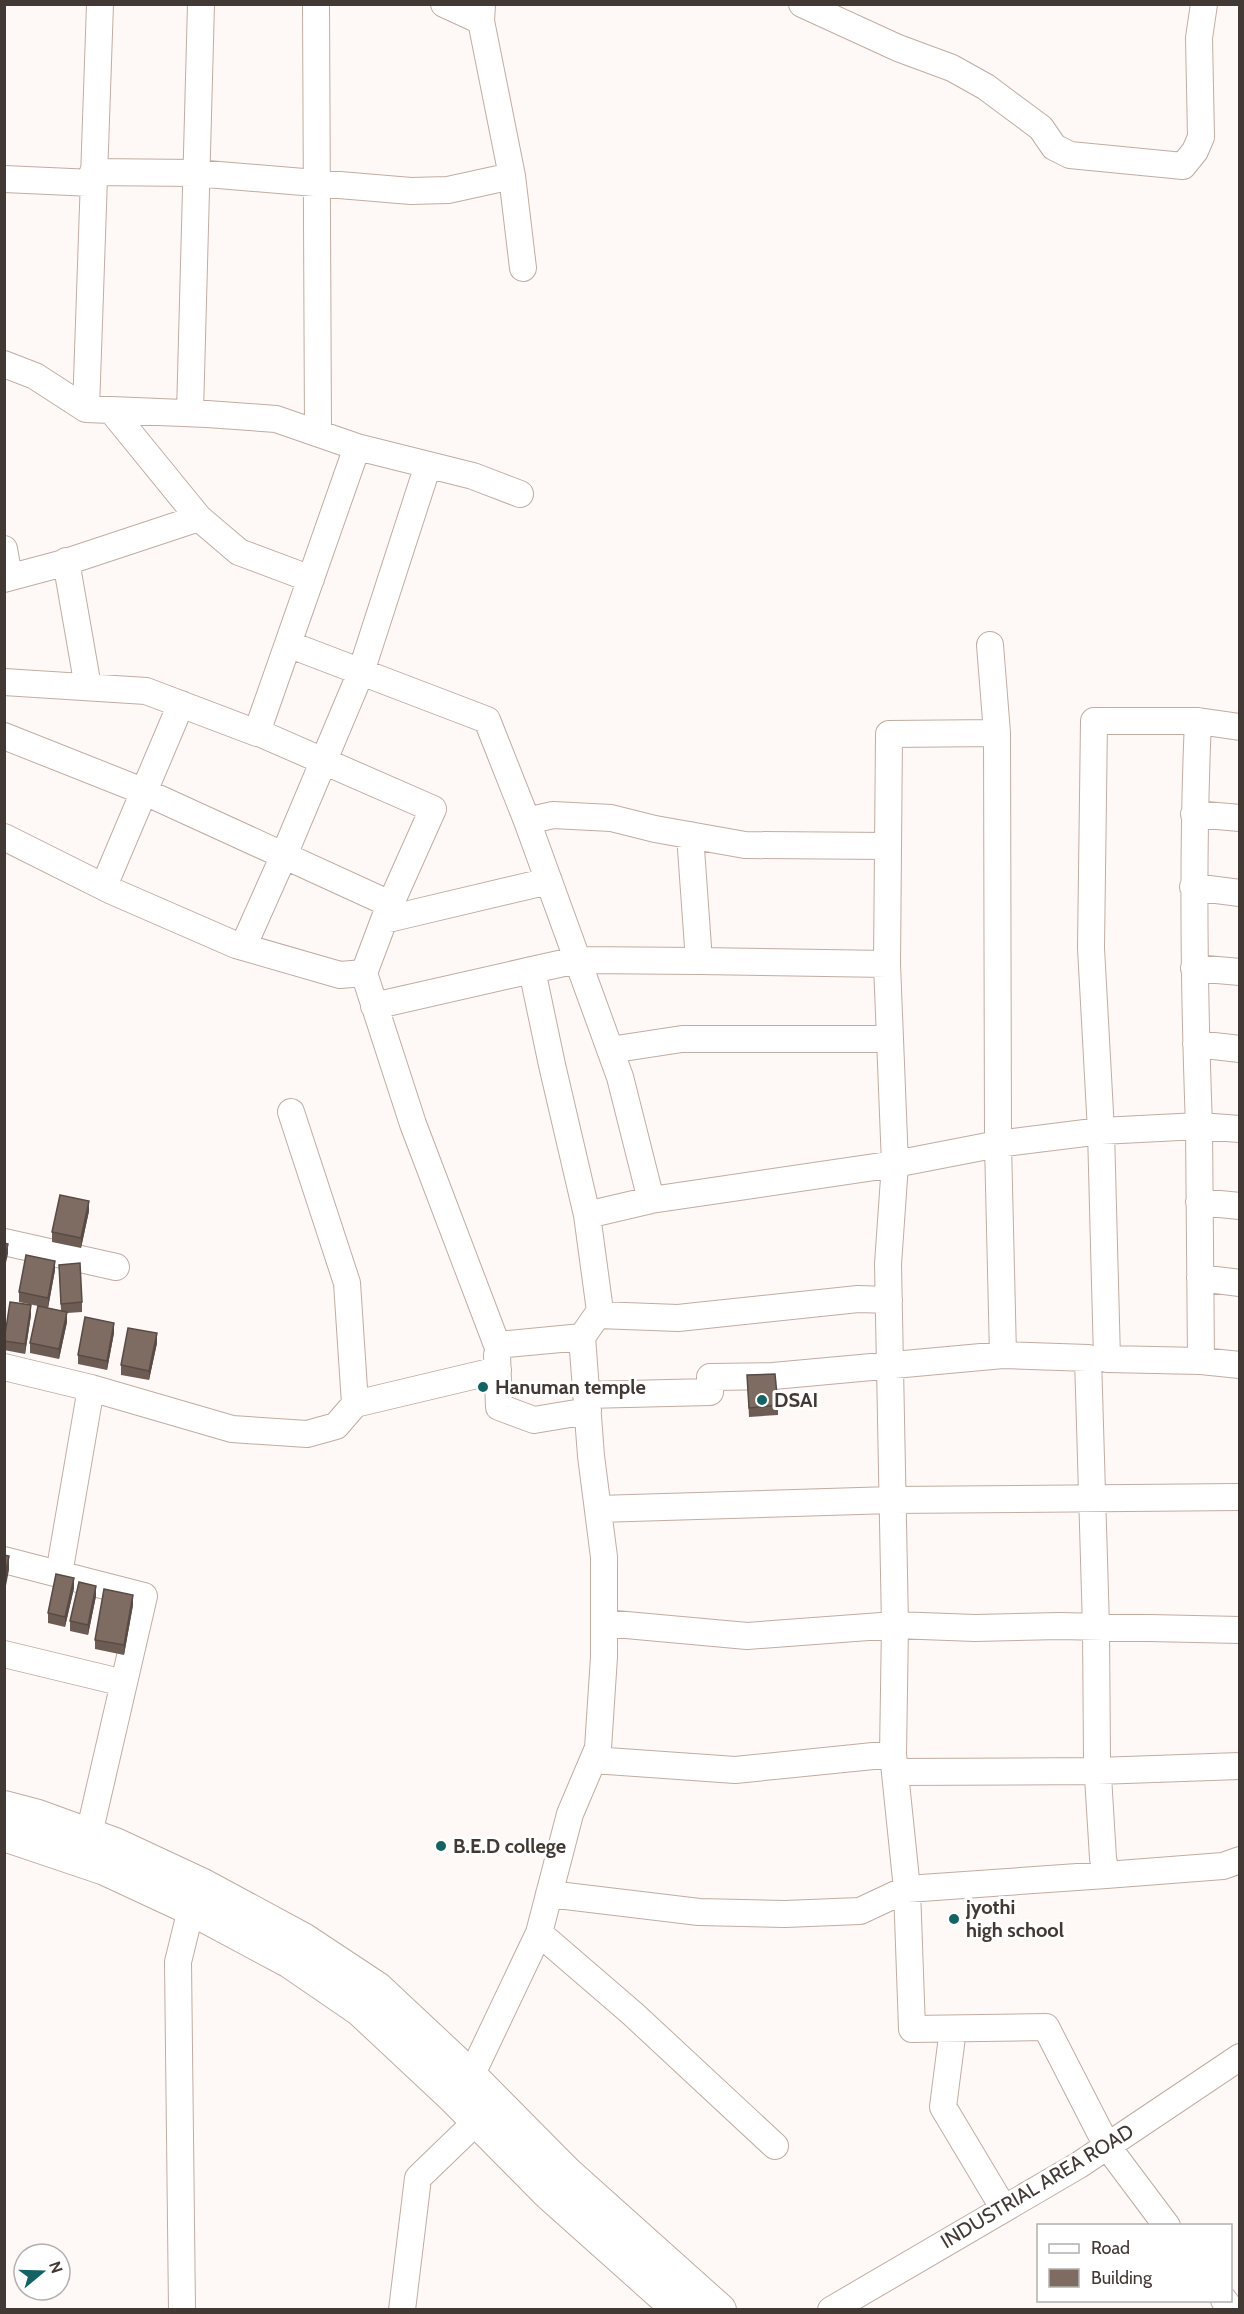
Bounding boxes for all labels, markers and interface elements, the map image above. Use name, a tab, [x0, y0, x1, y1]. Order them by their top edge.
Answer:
place label: Hanuman temple	[495, 1375, 646, 1399]
marker: Hanuman temple	[476, 1380, 490, 1394]
place label: DSAI	[774, 1388, 818, 1412]
marker: DSAI	[755, 1393, 769, 1407]
place label: B.E.D college	[453, 1834, 566, 1858]
marker: B.E.D college	[434, 1839, 448, 1853]
place label: jyothi high school	[965, 1895, 1064, 1942]
marker: jyothi high school	[947, 1912, 961, 1926]
street label: INDUSTRIAL AREA ROAD	[936, 2119, 1138, 2253]
legend	[1037, 2224, 1232, 2302]
text: Road	[1091, 2237, 1130, 2259]
north arrow	[12, 2242, 72, 2302]
text: N	[45, 2259, 67, 2276]
text: Building	[1091, 2267, 1153, 2289]

